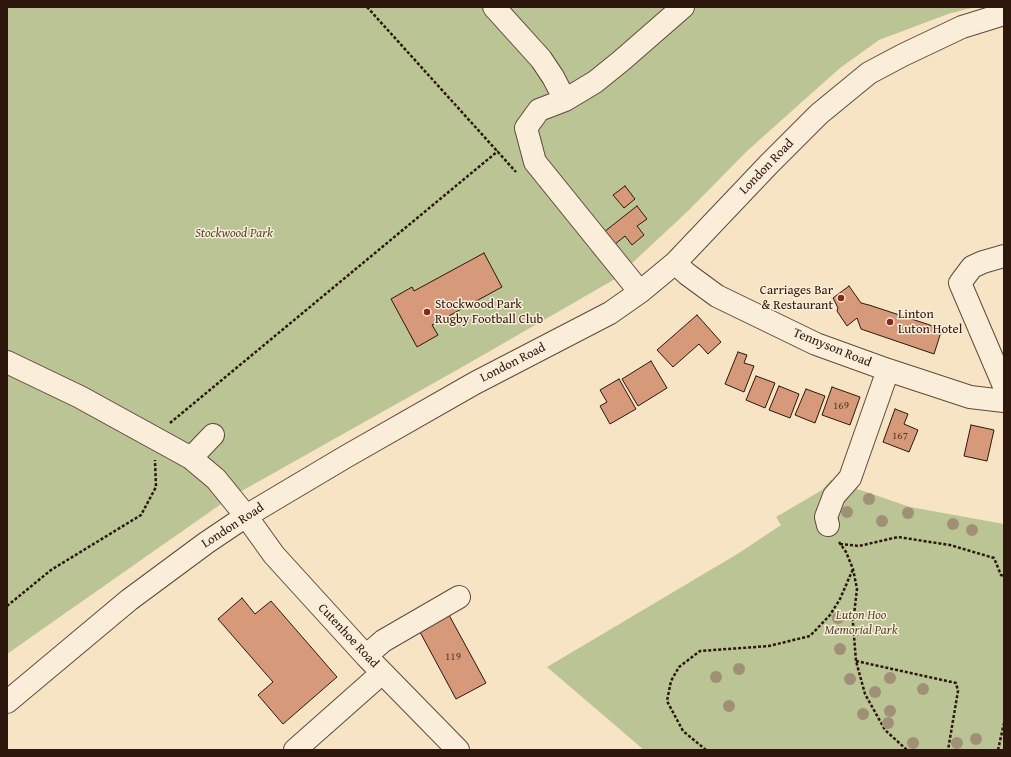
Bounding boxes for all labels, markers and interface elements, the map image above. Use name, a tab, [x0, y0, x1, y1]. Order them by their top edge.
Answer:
street label: London Road	[737, 136, 797, 198]
park label: Stockwood Park	[195, 226, 273, 242]
place label: Carriages Bar & Restaurant	[760, 283, 833, 314]
marker: Carriages Bar & Restaurant	[836, 293, 846, 303]
place label: Stockwood Park Rugby Football Club	[435, 297, 543, 328]
marker: Stockwood Park Rugby Football Club	[422, 307, 432, 317]
place label: Linton Luton Hotel	[898, 307, 962, 338]
marker: Linton Luton Hotel	[885, 317, 895, 327]
street label: Tennyson Road	[791, 325, 873, 371]
street label: London Road	[478, 340, 548, 386]
house number: 169	[833, 399, 849, 413]
house number: 167	[892, 429, 908, 443]
street label: London Road	[199, 500, 267, 552]
street label: Cutenhoe Road	[314, 601, 382, 671]
park label: Luton Hoo Memorial Park	[824, 608, 898, 639]
house number: 119	[445, 650, 461, 664]

